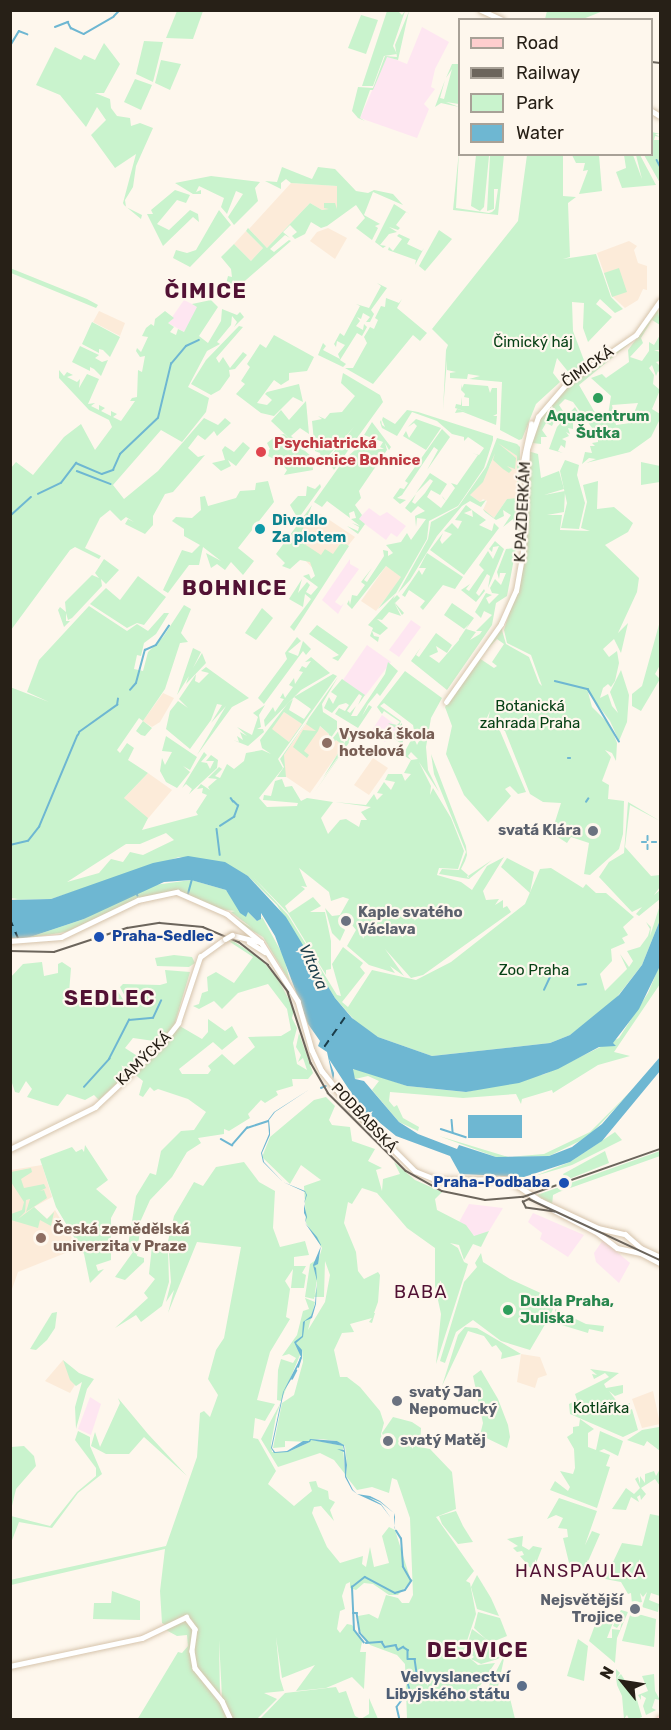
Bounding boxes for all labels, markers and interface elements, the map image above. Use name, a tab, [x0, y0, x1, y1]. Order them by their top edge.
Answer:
legend	[458, 18, 653, 156]
text: Road	[516, 32, 559, 54]
text: Railway	[516, 62, 580, 84]
text: Park	[516, 92, 553, 114]
text: Water	[516, 122, 564, 144]
district label: ČIMICE	[165, 278, 247, 304]
park label: Čimický háj	[493, 334, 573, 352]
street label: ČIMICKÁ	[559, 343, 617, 391]
marker: Aquacentrum Šutka	[591, 391, 605, 405]
place label: Aquacentrum Šutka	[546, 407, 650, 442]
place label: Psychiatrická nemocnice Bohnice	[274, 434, 420, 469]
marker: Psychiatrická nemocnice Bohnice	[252, 443, 270, 461]
street label: K PAZDERKÁM	[511, 461, 535, 563]
place label: Divadlo Za plotem	[272, 511, 346, 546]
marker: Divadlo Za plotem	[253, 522, 267, 536]
district label: BOHNICE	[182, 575, 288, 601]
park label: Botanická zahrada Praha	[480, 697, 580, 732]
place label: Vysoká škola hotelová	[339, 725, 435, 760]
marker: Vysoká škola hotelová	[320, 736, 334, 750]
place label: svatá Klára	[498, 822, 581, 840]
marker: svatá Klára	[586, 824, 600, 838]
place label: Kaple svatého Václava	[358, 903, 463, 938]
marker: Kaple svatého Václava	[339, 914, 353, 928]
marker: Praha-Sedlec	[90, 928, 108, 946]
place label: Praha-Sedlec	[112, 928, 214, 946]
water label: Vltava	[294, 941, 332, 993]
park label: Zoo Praha	[499, 962, 569, 980]
district label: SEDLEC	[64, 985, 156, 1011]
street label: KAMÝCKÁ	[113, 1028, 175, 1090]
street label: PODBABSKÁ	[327, 1080, 401, 1156]
place label: Praha-Podbaba	[433, 1174, 550, 1192]
marker: Praha-Podbaba	[555, 1174, 573, 1192]
place label: Česká zemědělská univerzita v Praze	[53, 1220, 190, 1255]
marker: Česká zemědělská univerzita v Praze	[34, 1231, 48, 1245]
district label: BABA	[394, 1281, 448, 1303]
place label: Dukla Praha, Juliska	[520, 1292, 614, 1327]
marker: Dukla Praha, Juliska	[501, 1303, 515, 1317]
place label: svatý Jan Nepomucký	[409, 1383, 497, 1418]
marker: svatý Jan Nepomucký	[390, 1394, 404, 1408]
park label: Kotlářka	[573, 1400, 629, 1418]
place label: svatý Matěj	[400, 1432, 486, 1450]
marker: svatý Matěj	[381, 1434, 395, 1448]
district label: HANSPAULKA	[515, 1560, 647, 1582]
place label: Nejsvětější Trojice	[540, 1591, 623, 1626]
marker: Nejsvětější Trojice	[628, 1602, 642, 1616]
district label: DEJVICE	[427, 1637, 529, 1663]
north arrow	[593, 1652, 653, 1712]
text: N	[596, 1663, 618, 1682]
place label: Velvyslanectví Libyjského státu	[386, 1668, 510, 1703]
marker: Velvyslanectví Libyjského státu	[515, 1679, 529, 1693]

